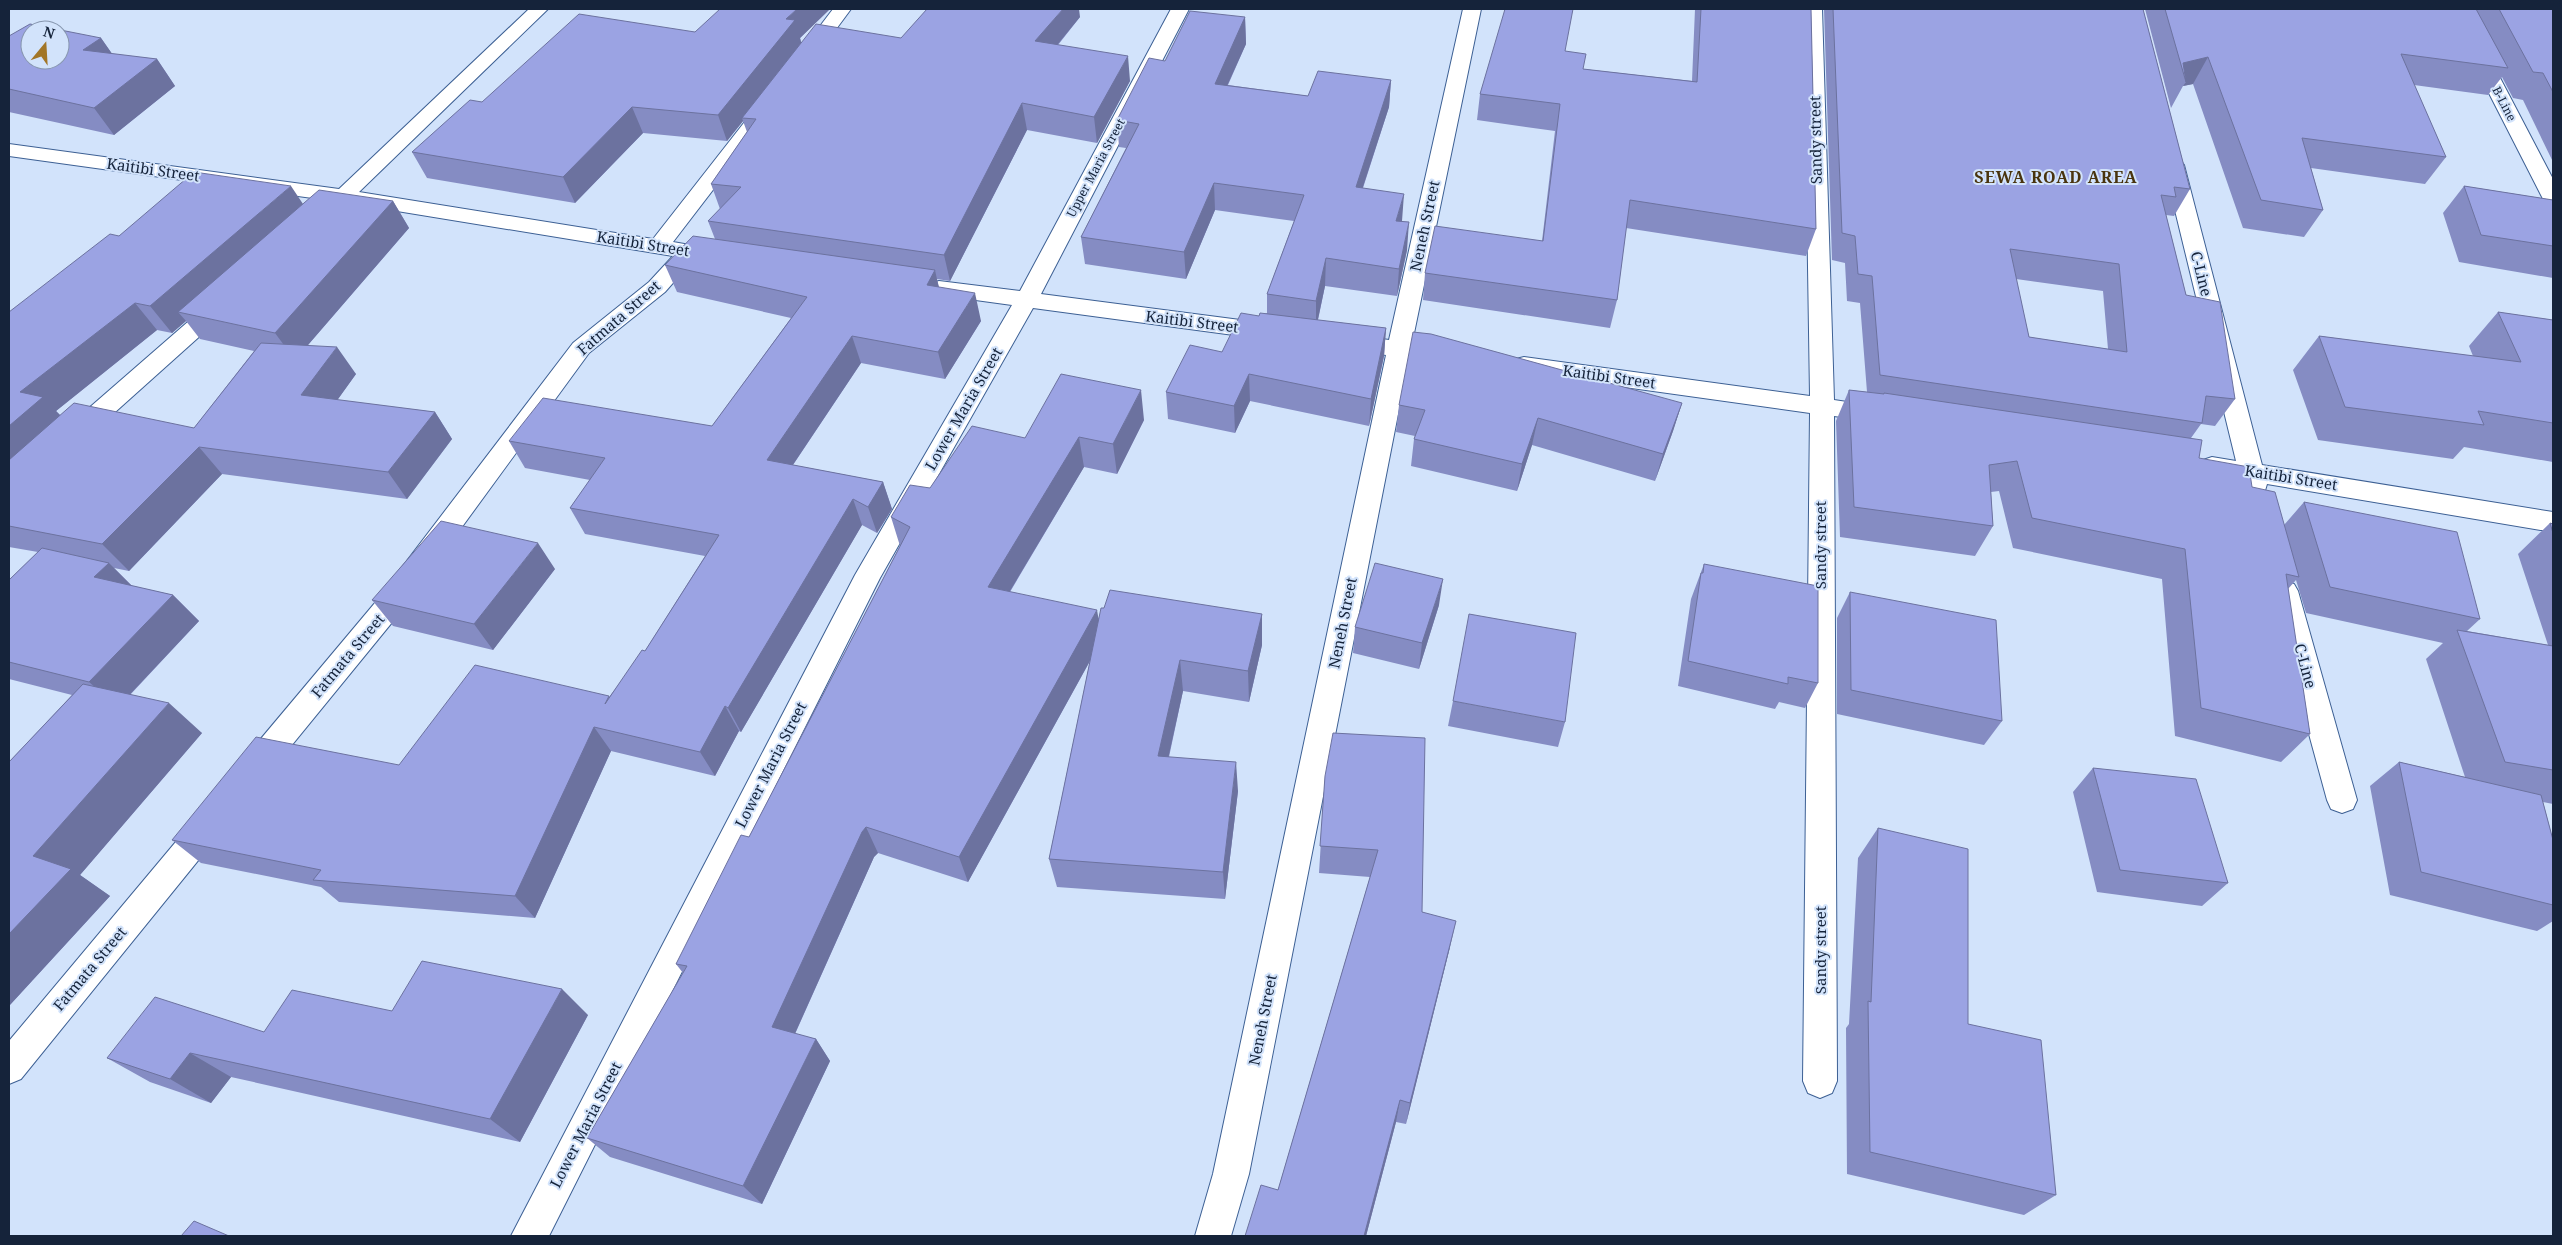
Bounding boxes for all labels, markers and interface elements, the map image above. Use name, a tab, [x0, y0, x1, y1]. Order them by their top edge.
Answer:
north arrow	[20, 20, 70, 70]
text: N	[41, 21, 57, 43]
street label: B-Line	[2488, 83, 2520, 124]
street label: Sandy street	[1804, 96, 1826, 184]
street label: Upper Maria Street	[1062, 115, 1129, 220]
street label: Kaitibi Street	[105, 153, 201, 185]
district label: SEWA ROAD AREA	[1974, 166, 2138, 188]
street label: Neneh Street	[1405, 179, 1443, 273]
street label: Kaitibi Street	[595, 226, 691, 260]
street label: C-Line	[2187, 249, 2217, 298]
street label: Fatmata Street	[573, 276, 664, 359]
street label: Kaitibi Street	[1144, 305, 1240, 337]
street label: Lower Maria Street	[920, 344, 1006, 473]
street label: Kaitibi Street	[1561, 360, 1657, 392]
street label: Kaitibi Street	[2243, 460, 2339, 494]
street label: Sandy street	[1810, 501, 1830, 589]
street label: Neneh Street	[1323, 576, 1361, 670]
street label: Fatmata Street	[306, 609, 388, 702]
street label: C-Line	[2290, 641, 2322, 690]
street label: Lower Maria Street	[730, 698, 810, 831]
street label: Sandy street	[1810, 906, 1830, 994]
street label: Fatmata Street	[48, 922, 130, 1015]
street label: Neneh Street	[1243, 973, 1281, 1067]
street label: Lower Maria Street	[545, 1058, 625, 1191]

